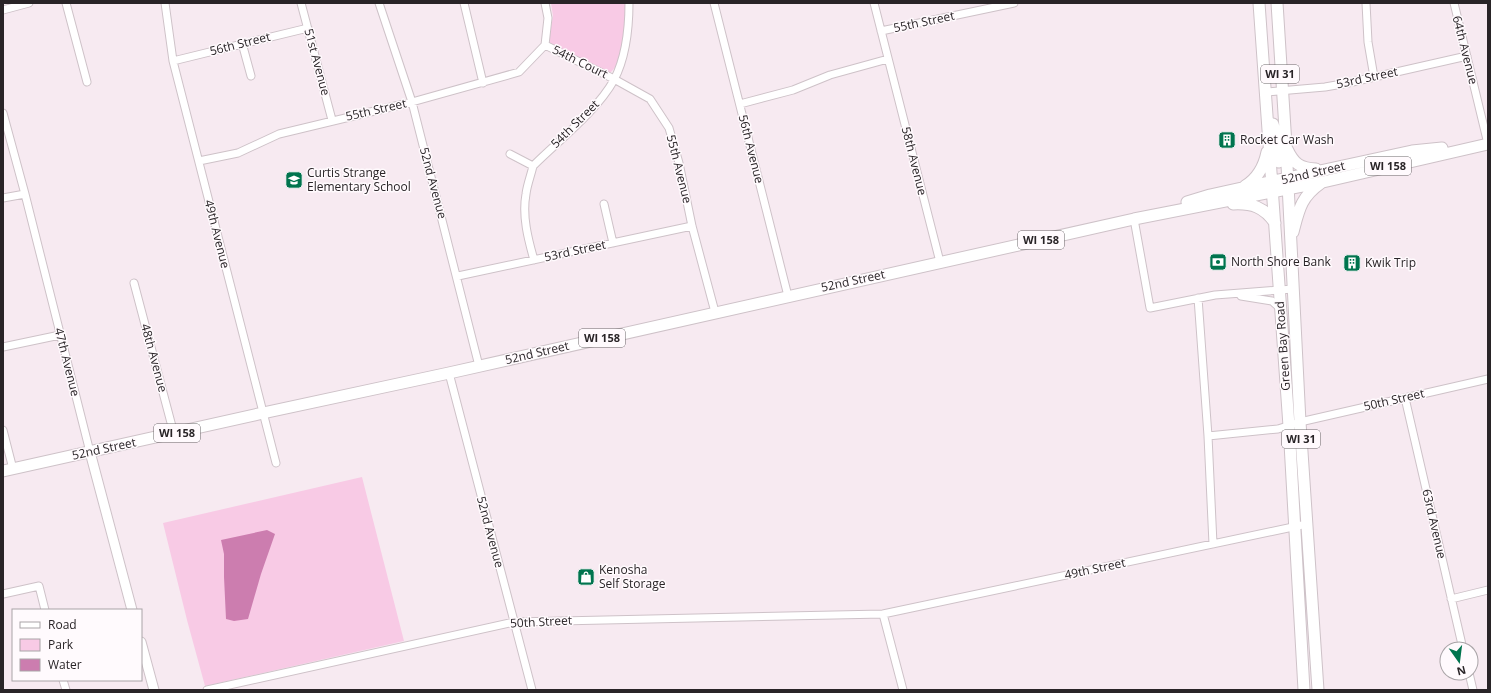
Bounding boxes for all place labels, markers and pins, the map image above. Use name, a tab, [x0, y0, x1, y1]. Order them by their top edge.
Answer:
building icon: Rocket Car Wash	[1217, 130, 1237, 150]
place label: Rocket Car Wash	[1240, 131, 1334, 148]
place label: Curtis Strange Elementary School	[307, 164, 411, 195]
school or university icon: Curtis Strange Elementary School	[284, 170, 304, 190]
bank icon: North Shore Bank	[1208, 252, 1228, 272]
place label: North Shore Bank	[1231, 253, 1332, 270]
building icon: Kwik Trip	[1342, 253, 1362, 273]
place label: Kwik Trip	[1365, 254, 1416, 271]
place label: Kenosha Self Storage	[599, 561, 666, 592]
shop icon: Kenosha Self Storage	[576, 567, 596, 587]

